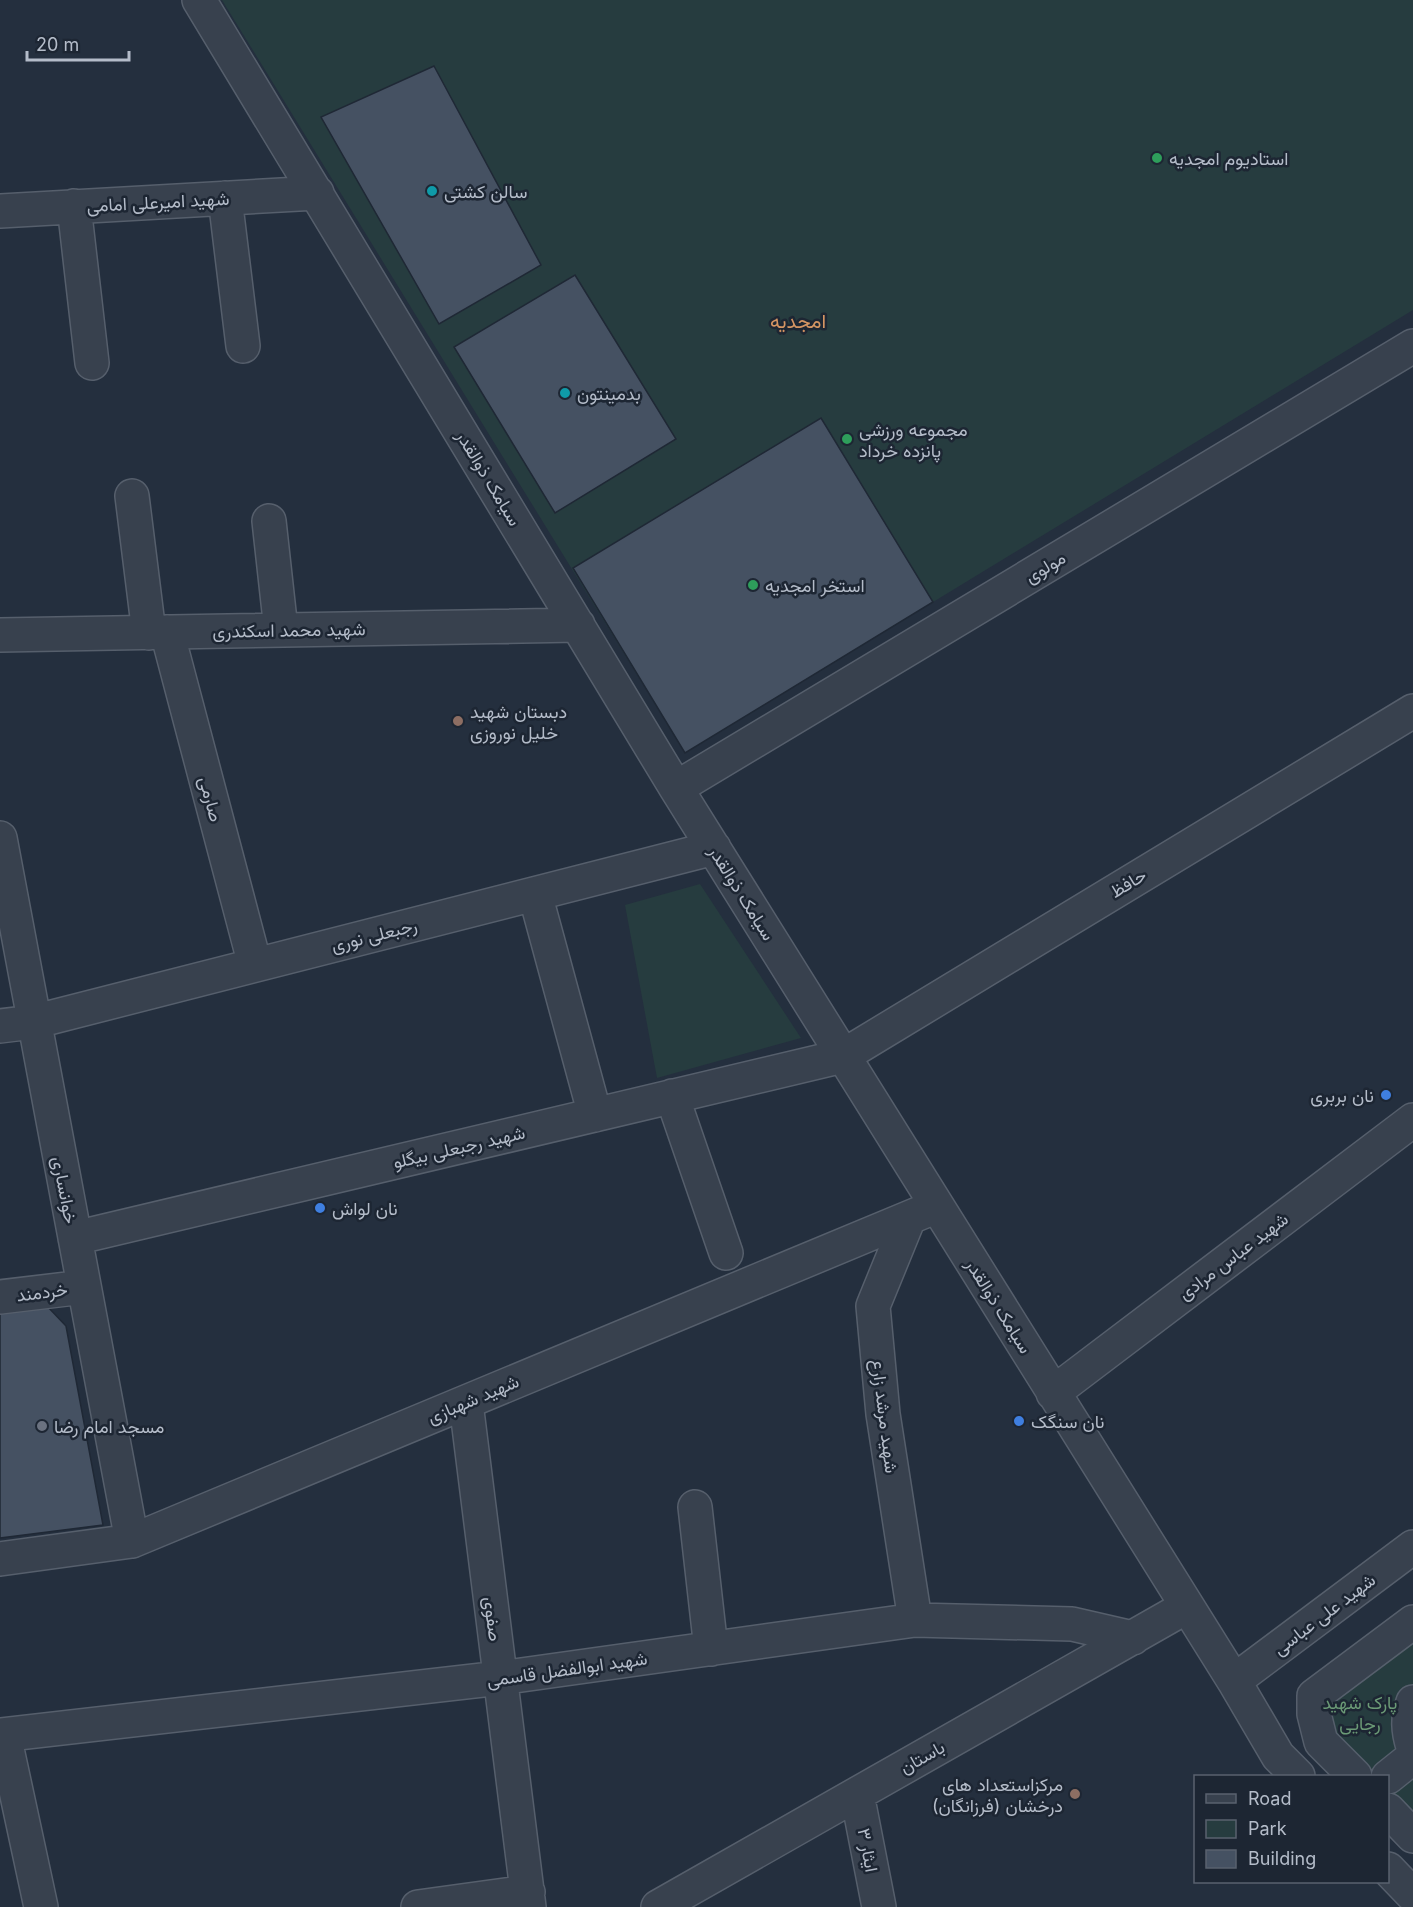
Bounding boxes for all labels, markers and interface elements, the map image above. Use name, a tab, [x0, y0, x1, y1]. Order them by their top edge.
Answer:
scale bar	[27, 24, 129, 62]
text: 20 m	[36, 34, 79, 55]
place label: استادیوم امجدیه	[1169, 148, 1289, 171]
marker: استادیوم امجدیه	[1150, 151, 1164, 165]
place label: سالن کشتی	[444, 181, 527, 203]
marker: سالن کشتی	[425, 184, 439, 198]
street label: شهید امیرعلی امامی	[86, 188, 230, 217]
district label: امجدیه	[770, 309, 826, 333]
place label: بدمینتون	[577, 383, 641, 405]
marker: بدمینتون	[558, 386, 572, 400]
place label: مجموعه ورزشی پانزده خرداد	[859, 419, 968, 463]
street label: سیامک ذوالقدر	[451, 426, 526, 530]
marker: مجموعه ورزشی پانزده خرداد	[840, 432, 854, 446]
street label: مولوی	[1021, 547, 1070, 588]
place label: استخر امجدیه	[765, 575, 865, 597]
marker: استخر امجدیه	[746, 578, 760, 592]
street label: شهید محمد اسکندری	[212, 618, 366, 643]
place label: دبستان شهید خلیل نوروزی	[470, 701, 567, 744]
marker: دبستان شهید خلیل نوروزی	[451, 714, 465, 728]
street label: صارمی	[194, 774, 227, 824]
street label: سیامک ذوالقدر	[703, 841, 779, 945]
street label: حافظ	[1106, 864, 1150, 902]
street label: رجبعلی نوری	[329, 914, 419, 957]
place label: نان بربری	[1310, 1085, 1374, 1107]
marker: نان بربری	[1379, 1088, 1393, 1102]
street label: شهید رجبعلی بیگلو	[391, 1122, 527, 1173]
street label: خوانساری	[47, 1155, 82, 1226]
place label: نان لواش	[332, 1198, 398, 1220]
marker: نان لواش	[313, 1201, 327, 1215]
street label: شهید عباس مرادی	[1174, 1208, 1293, 1305]
street label: سیامک ذوالقدر	[960, 1254, 1036, 1358]
street label: خردمند	[15, 1278, 69, 1307]
street label: شهید مرشد زارع	[866, 1358, 902, 1474]
street label: شهید شهبازی	[424, 1370, 522, 1429]
place label: نان سنگک	[1031, 1411, 1105, 1432]
marker: نان سنگک	[1012, 1414, 1026, 1428]
place label: مسجد امام رضا	[54, 1416, 164, 1439]
marker: مسجد امام رضا	[35, 1419, 49, 1433]
street label: شهید علی عباسی	[1269, 1569, 1380, 1660]
street label: صفوی	[479, 1596, 506, 1643]
street label: شهید ابوالفضل قاسمی	[485, 1647, 649, 1692]
park label: پارک شهید رجایی	[1323, 1692, 1397, 1735]
street label: باستان	[896, 1736, 948, 1778]
place label: مرکزاستعداد های درخشان (فرزانگان)	[932, 1774, 1063, 1817]
legend	[1194, 1775, 1389, 1883]
marker: مرکزاستعداد های درخشان (فرزانگان)	[1068, 1787, 1082, 1801]
text: Road	[1248, 1788, 1291, 1809]
text: Park	[1248, 1818, 1287, 1839]
street label: ایثار ۳	[852, 1826, 883, 1874]
text: Building	[1248, 1848, 1316, 1869]

